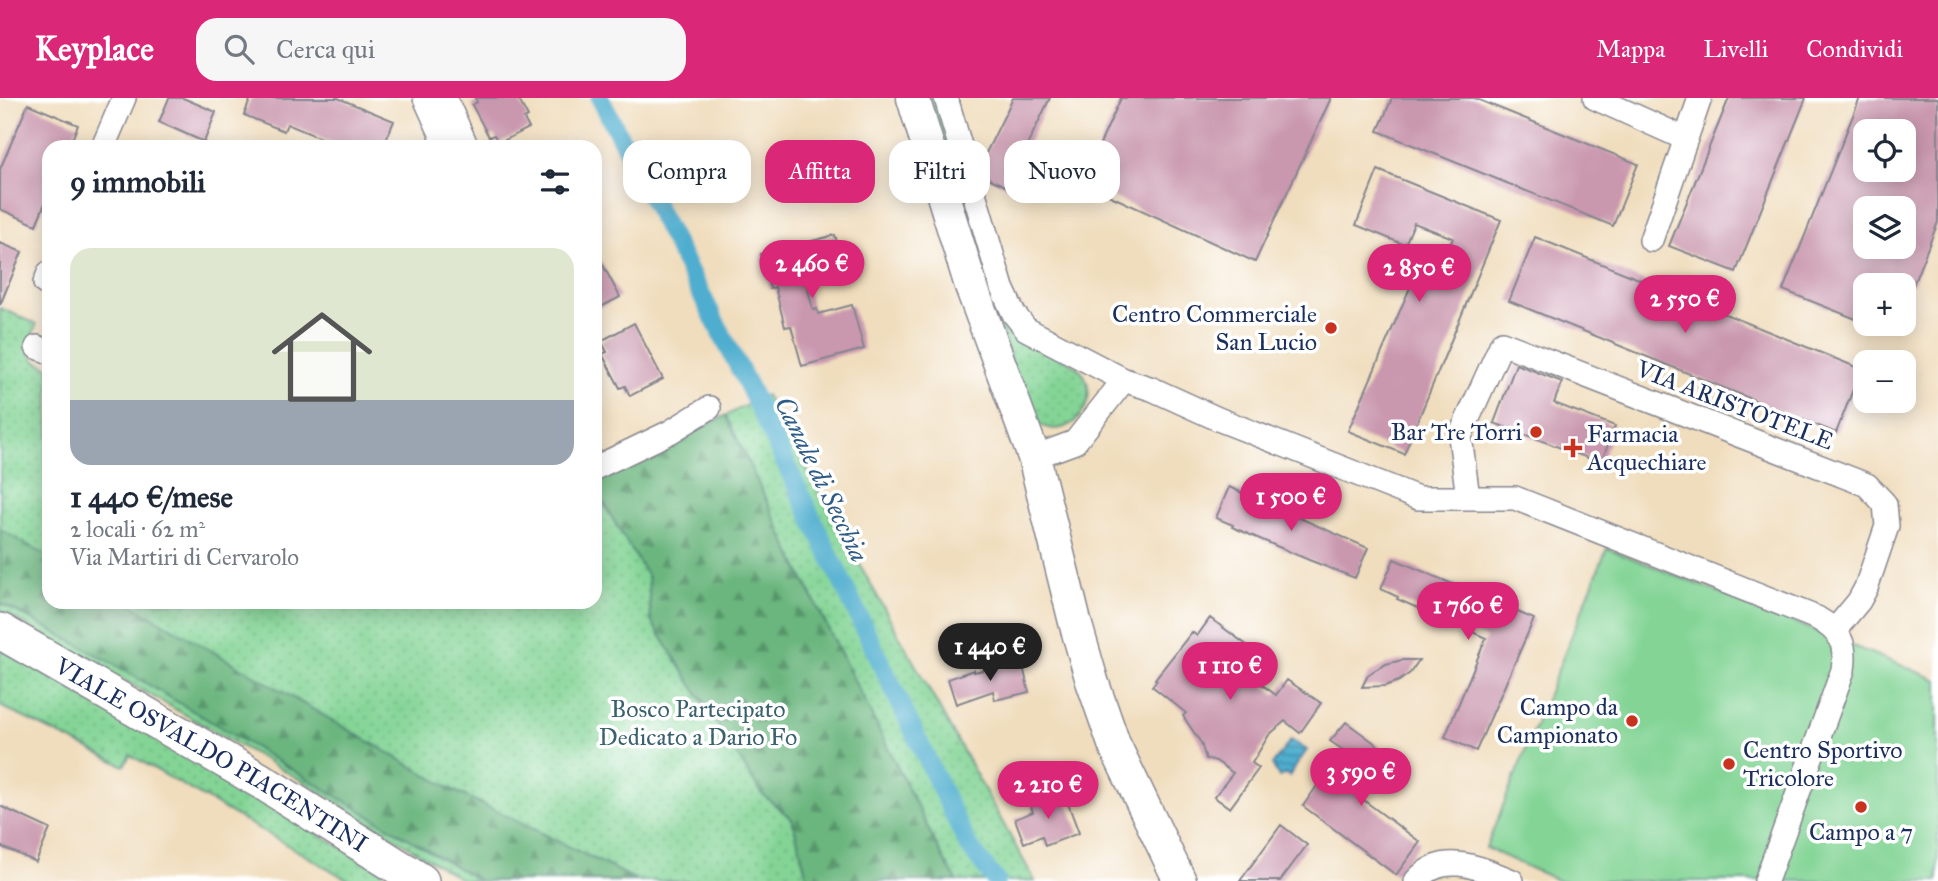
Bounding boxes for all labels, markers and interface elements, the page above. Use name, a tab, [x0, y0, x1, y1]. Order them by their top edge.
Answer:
search box	[196, 18, 686, 81]
text: Keyplace	[35, 29, 154, 69]
icon: search	[220, 30, 258, 68]
text: Cerca qui	[276, 33, 375, 65]
text: Mappa	[1596, 34, 1665, 64]
text: Livelli	[1703, 34, 1768, 64]
text: Condividi	[1806, 34, 1903, 64]
map controls	[1853, 119, 1916, 413]
button: locate	[1853, 119, 1916, 182]
chip: Compra	[623, 140, 751, 203]
chip: Affitta	[765, 140, 875, 203]
chip: Filtri	[889, 140, 990, 203]
chip: Nuovo	[1004, 140, 1120, 203]
icon: filters	[536, 163, 574, 201]
text: 9 immobili	[70, 164, 206, 200]
button: layers	[1853, 196, 1916, 259]
pin: 2 460 €	[747, 240, 877, 300]
pin: 2 850 €	[1354, 244, 1484, 304]
text: 2 460 €	[775, 249, 849, 277]
text: 2 850 €	[1383, 253, 1455, 281]
button: +	[1853, 273, 1916, 336]
pin: 2 550 €	[1620, 275, 1750, 335]
text: 2 550 €	[1650, 284, 1720, 312]
icon: home	[259, 294, 385, 420]
place label: Centro Commerciale San Lucio	[1112, 299, 1317, 357]
marker: Centro Commerciale San Lucio	[1323, 320, 1339, 336]
button: −	[1853, 350, 1916, 413]
street label: VIA ARISTOTELE	[1631, 353, 1838, 456]
water label: Canale di Secchia	[768, 391, 876, 567]
place label: Bar Tre Torri	[1391, 417, 1522, 447]
place label: Farmacia Acquechiare	[1586, 419, 1706, 477]
marker: Bar Tre Torri	[1528, 424, 1544, 440]
marker: Farmacia Acquechiare	[1565, 440, 1581, 456]
pin: 1 500 €	[1226, 474, 1356, 533]
text: 1 440 €/mese	[70, 479, 233, 515]
text: 1 500 €	[1256, 482, 1326, 510]
text: 2 locali · 62 m²	[70, 515, 205, 543]
text: Via Martiri di Cervarolo	[70, 543, 299, 571]
pin: 1 760 €	[1403, 582, 1533, 642]
text: 1 760 €	[1433, 591, 1503, 619]
pin: 1 440 €	[925, 624, 1055, 683]
text: 1 440 €	[954, 632, 1026, 660]
pin: 1 110 €	[1165, 642, 1295, 702]
street label: VIALE OSVALDO PIACENTINI	[49, 650, 373, 859]
text: 1 110 €	[1198, 651, 1262, 679]
place label: Campo da Campionato	[1497, 692, 1619, 750]
park label: Bosco Partecipato Dedicato a Dario Fo	[599, 694, 797, 752]
marker: Campo da Campionato	[1624, 713, 1640, 729]
place label: Centro Sportivo Tricolore	[1743, 735, 1903, 793]
pin: 3 590 €	[1296, 748, 1426, 808]
marker: Centro Sportivo Tricolore	[1721, 756, 1737, 772]
text: 3 590 €	[1326, 757, 1396, 785]
pin: 2 210 €	[983, 762, 1113, 821]
text: 2 210 €	[1014, 770, 1082, 798]
marker: Campo a 7	[1853, 799, 1869, 815]
place label: Campo a 7	[1809, 817, 1913, 847]

